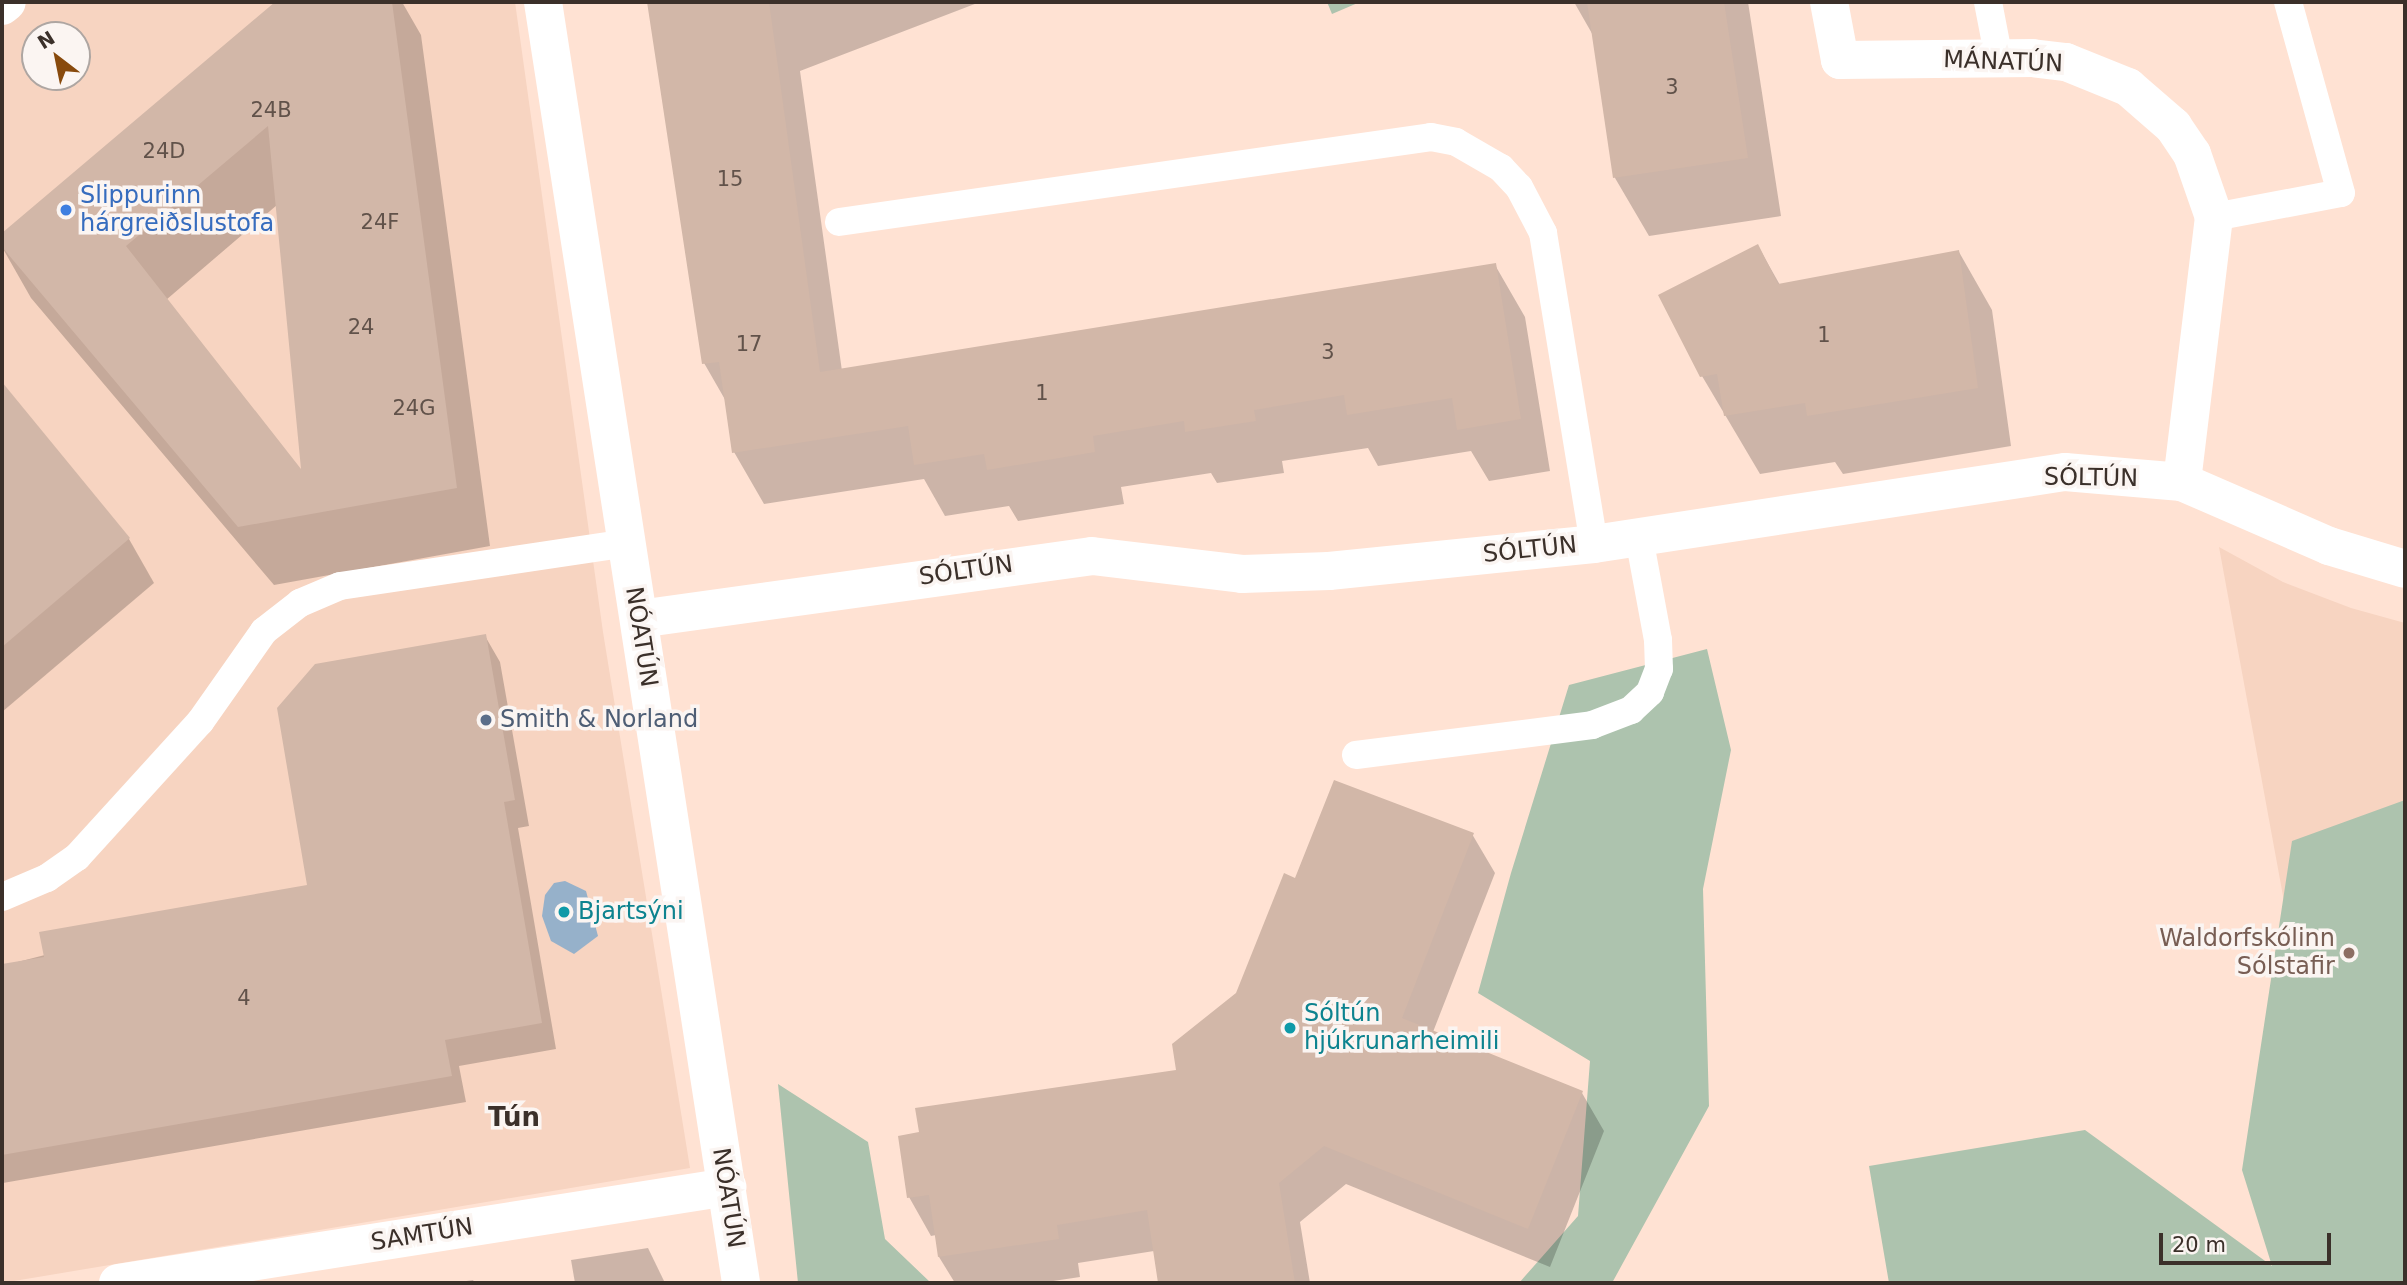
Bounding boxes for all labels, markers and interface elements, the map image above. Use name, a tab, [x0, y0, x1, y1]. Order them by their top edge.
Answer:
north arrow	[21, 21, 91, 91]
text: N	[33, 26, 59, 53]
street label: MÁNATÚN	[1943, 46, 2063, 78]
house number: 3	[1665, 74, 1679, 100]
house number: 24B	[250, 97, 292, 123]
house number: 24D	[143, 138, 185, 164]
house number: 15	[717, 166, 743, 192]
place label: Slippurinn hárgreiðslustofa	[80, 182, 274, 238]
marker: Slippurinn hárgreiðslustofa	[58, 202, 74, 218]
house number: 24F	[361, 209, 399, 235]
house number: 24	[348, 314, 374, 340]
house number: 1	[1817, 322, 1831, 348]
house number: 17	[736, 331, 762, 357]
house number: 3	[1321, 339, 1335, 365]
house number: 1	[1035, 380, 1049, 406]
house number: 24G	[393, 395, 435, 421]
street label: SÓLTÚN	[2044, 463, 2138, 493]
street label: SÓLTÚN	[1482, 531, 1578, 569]
street label: SÓLTÚN	[917, 550, 1015, 592]
street label: NÓATÚN	[619, 585, 663, 689]
place label: Smith & Norland	[500, 706, 698, 734]
marker: Smith & Norland	[478, 712, 494, 728]
place label: Bjartsýni	[578, 898, 684, 926]
marker: Bjartsýni	[556, 904, 572, 920]
place label: Waldorfskólinn Sólstafir	[2159, 925, 2335, 981]
marker: Waldorfskólinn Sólstafir	[2341, 945, 2357, 961]
house number: 4	[237, 985, 251, 1011]
place label: Sóltún hjúkrunarheimili	[1304, 1000, 1499, 1056]
marker: Sóltún hjúkrunarheimili	[1282, 1020, 1298, 1036]
district label: Tún	[488, 1102, 540, 1134]
street label: NÓATÚN	[706, 1146, 750, 1250]
street label: SAMTÚN	[369, 1213, 475, 1257]
scale bar	[2162, 1218, 2334, 1262]
text: 20 m	[2172, 1233, 2226, 1257]

